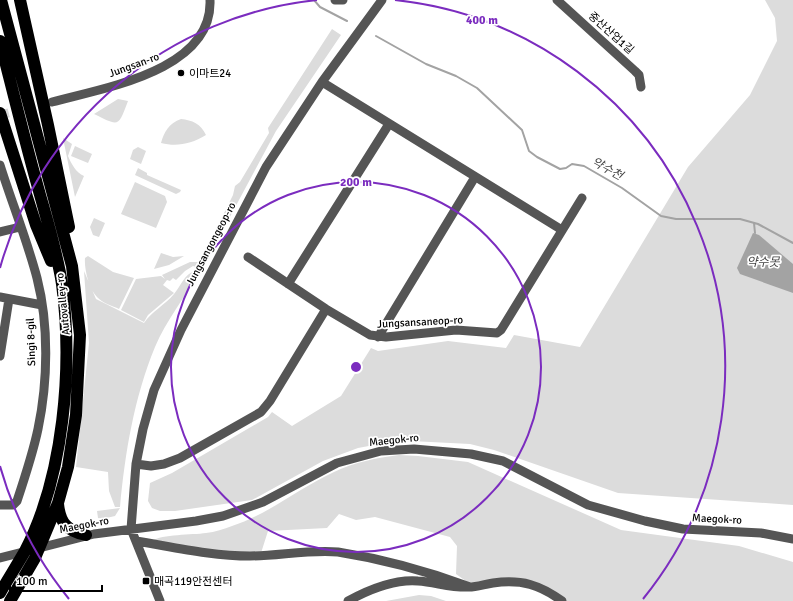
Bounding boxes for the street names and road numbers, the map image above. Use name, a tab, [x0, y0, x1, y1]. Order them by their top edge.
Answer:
street label: 중산산업1길	[586, 9, 636, 57]
street label: Jungsan-ro	[107, 50, 161, 80]
street label: Jungsangongeop-ro	[183, 200, 239, 288]
street label: Autovalley-ro	[53, 272, 73, 336]
street label: Jungsansaneop-ro	[377, 313, 464, 331]
street label: Singi 8-gil	[24, 318, 38, 366]
street label: Maegok-ro	[368, 431, 420, 449]
street label: Maegok-ro	[692, 511, 743, 527]
street label: Maegok-ro	[58, 514, 110, 536]

